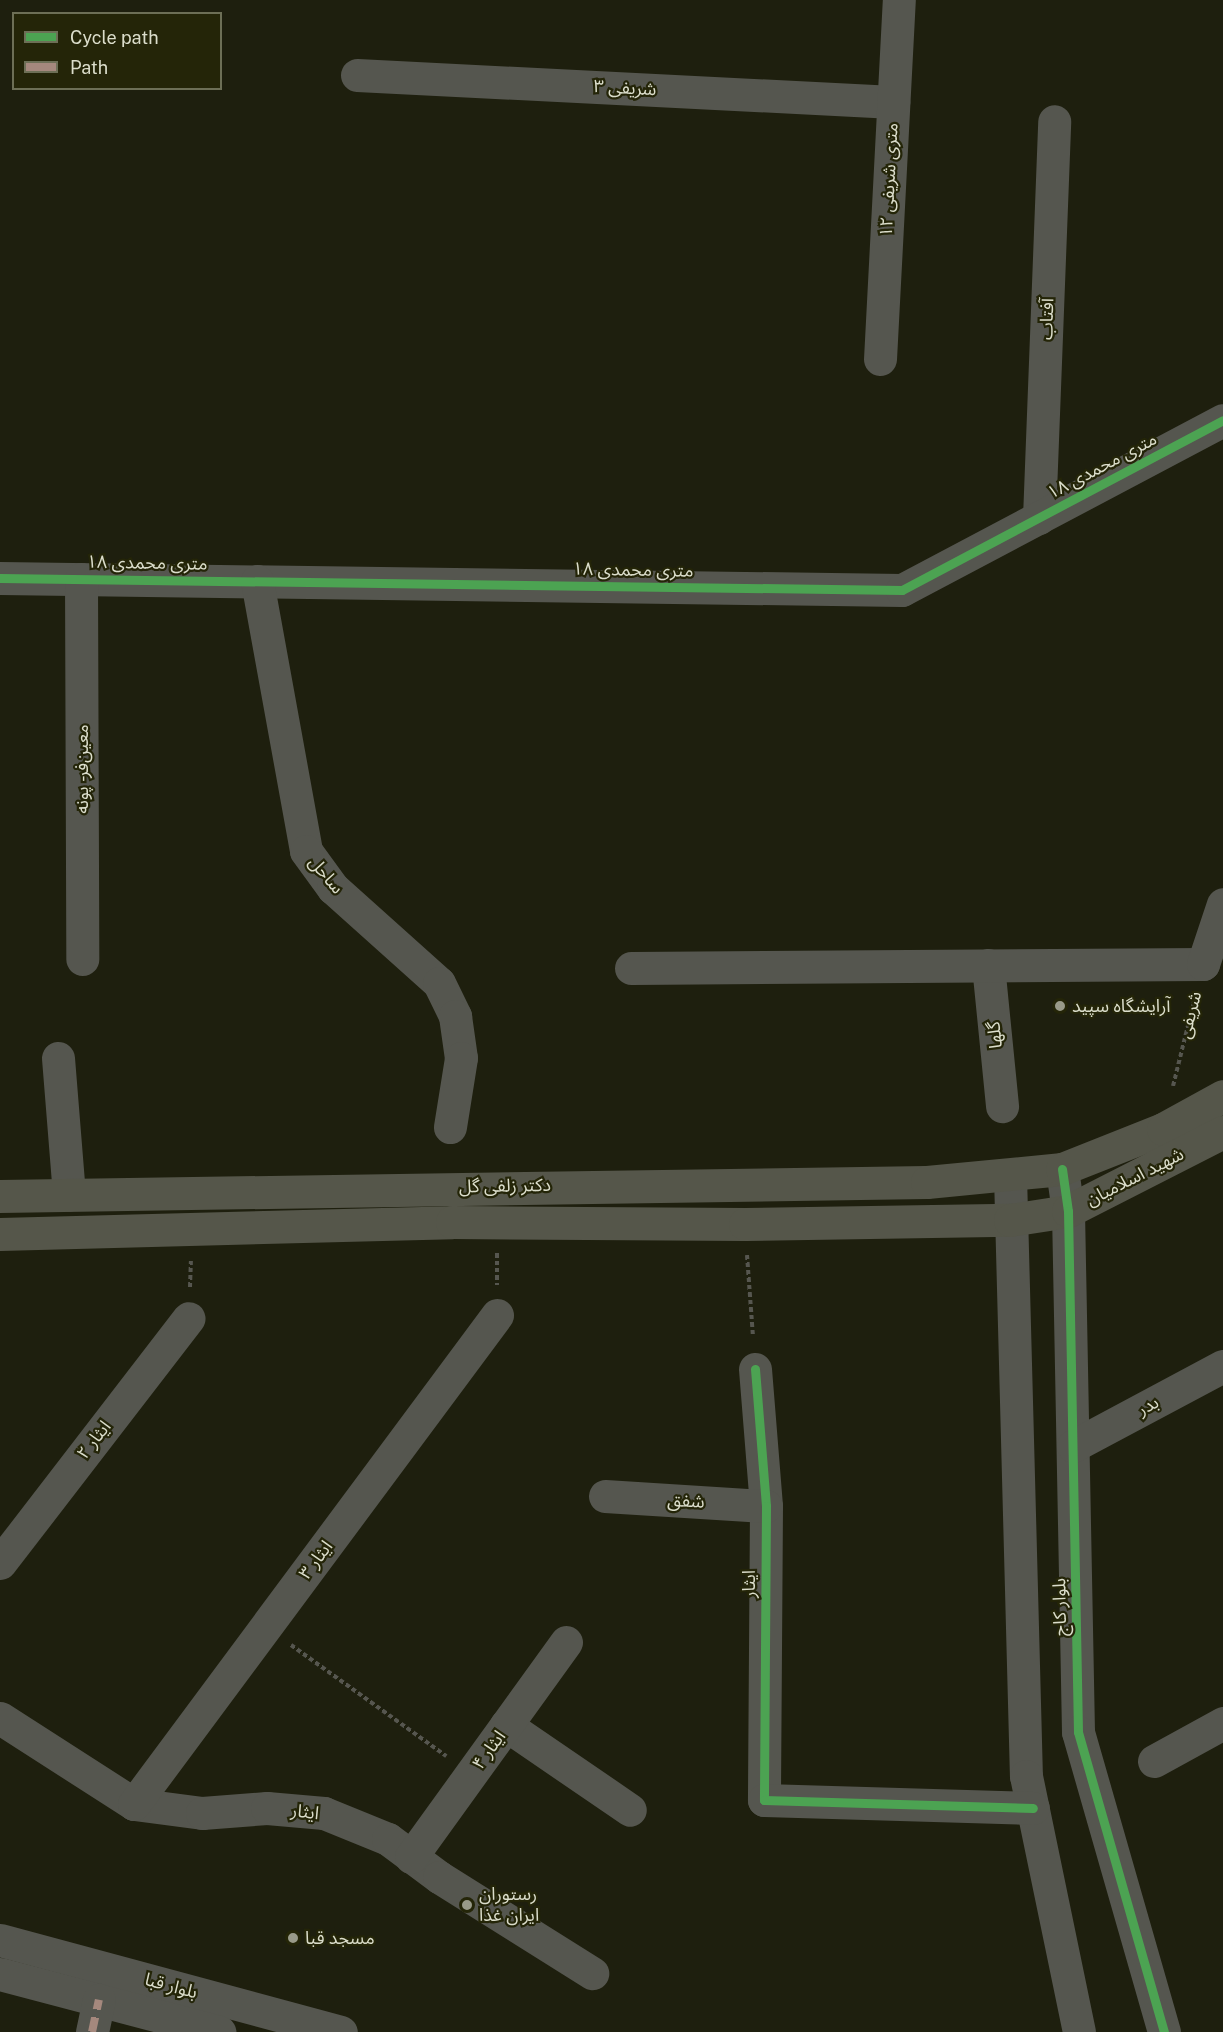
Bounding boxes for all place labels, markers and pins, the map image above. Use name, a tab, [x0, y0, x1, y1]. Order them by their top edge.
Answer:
place label: آرایشگاه سپید	[1072, 995, 1171, 1017]
marker: آرایشگاه سپید	[1053, 999, 1067, 1013]
place label: رستوران ایران غذا	[479, 1884, 539, 1926]
marker: رستوران ایران غذا	[460, 1898, 474, 1912]
place label: مسجد قبا	[305, 1927, 375, 1949]
marker: مسجد قبا	[286, 1931, 300, 1945]

